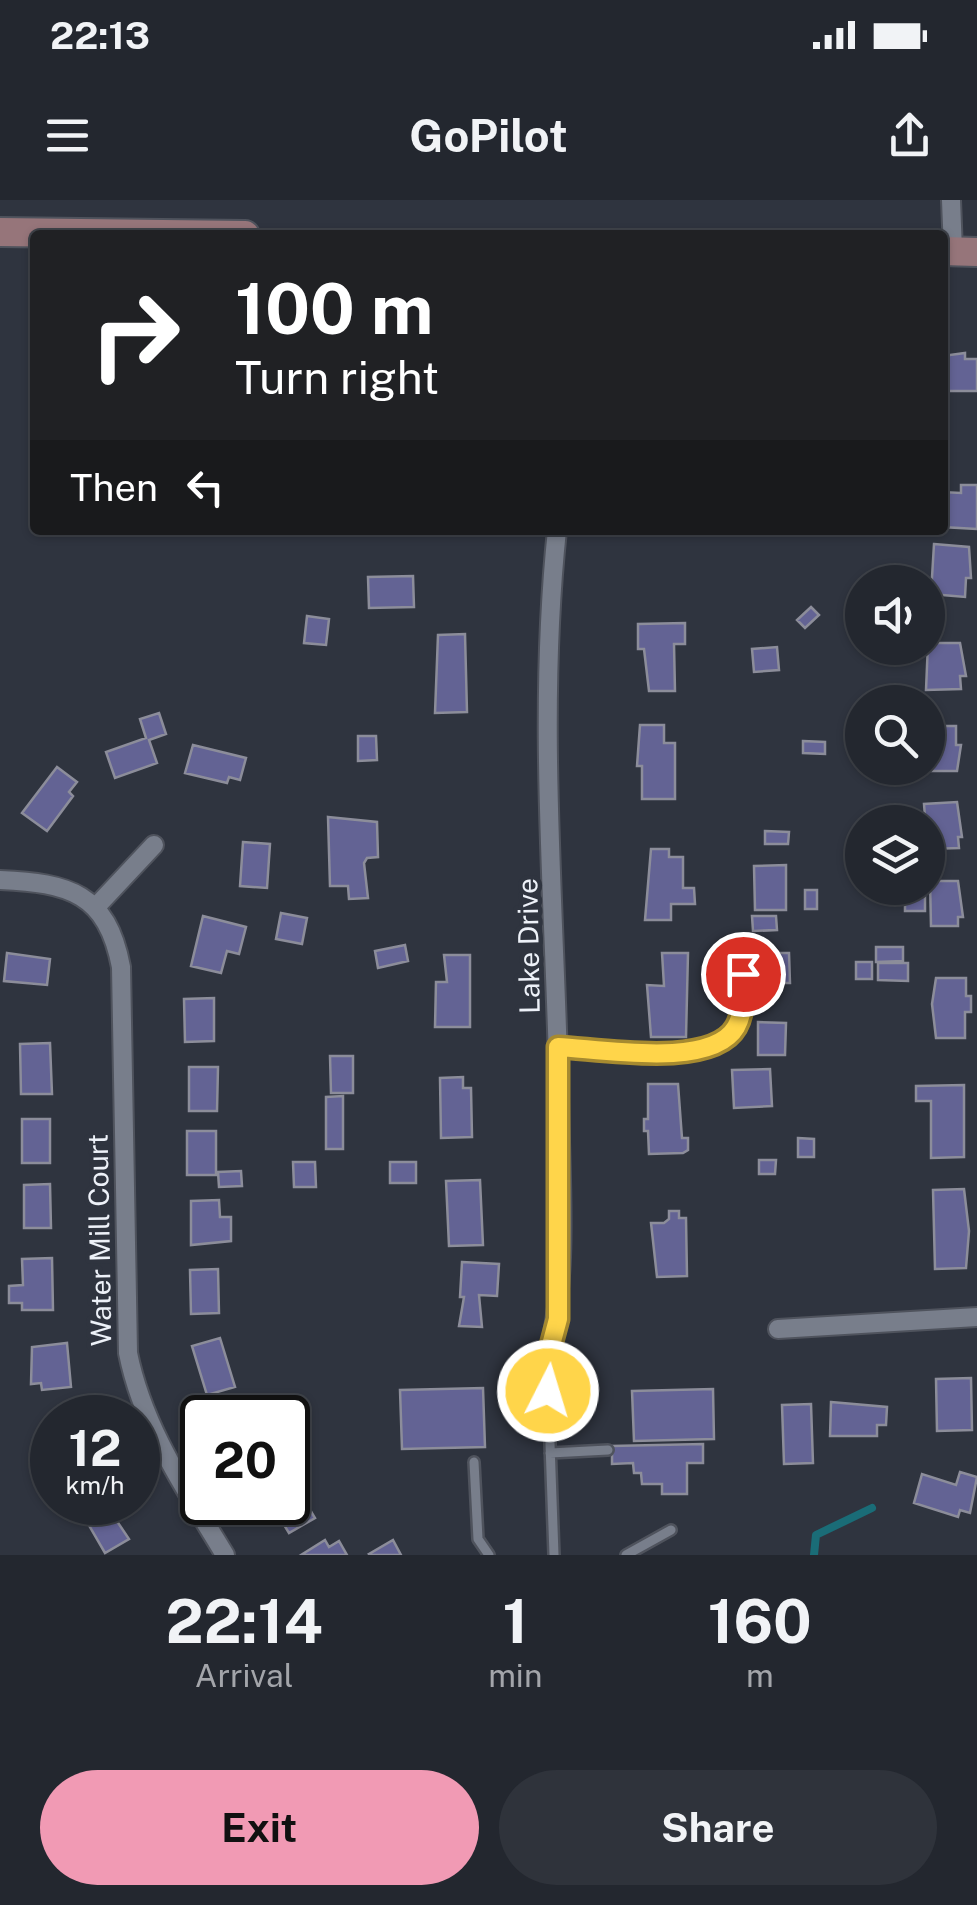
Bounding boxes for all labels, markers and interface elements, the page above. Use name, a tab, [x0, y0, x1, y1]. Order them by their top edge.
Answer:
text: 22:13	[50, 13, 150, 58]
icon: menu	[40, 108, 95, 163]
icon: share	[882, 108, 937, 163]
text: GoPilot	[409, 109, 568, 162]
text: 100 m	[235, 267, 433, 350]
icon: right	[70, 270, 200, 400]
text: Turn right	[235, 351, 439, 404]
icon: left	[178, 460, 233, 515]
text: Then	[70, 465, 158, 510]
map controls	[845, 565, 945, 905]
button: sound	[845, 565, 945, 665]
button: search	[845, 685, 945, 785]
button: layers	[845, 805, 945, 905]
street label: Lake Drive	[510, 878, 546, 1014]
pin	[701, 932, 786, 1017]
icon: arrive	[716, 947, 771, 1002]
street label: Water Mill Court	[81, 1133, 117, 1347]
position arrow	[496, 1339, 600, 1443]
speed limit sign: 20	[180, 1395, 310, 1525]
text: 12	[68, 1418, 122, 1477]
text: km/h	[66, 1470, 124, 1500]
text: 22:14	[165, 1586, 323, 1657]
text: 1	[502, 1586, 528, 1657]
text: 160	[708, 1586, 812, 1657]
text: Arrival	[195, 1657, 294, 1694]
text: min	[488, 1657, 542, 1694]
text: m	[746, 1657, 774, 1694]
button: Exit	[40, 1770, 479, 1885]
button: Share	[499, 1770, 937, 1885]

